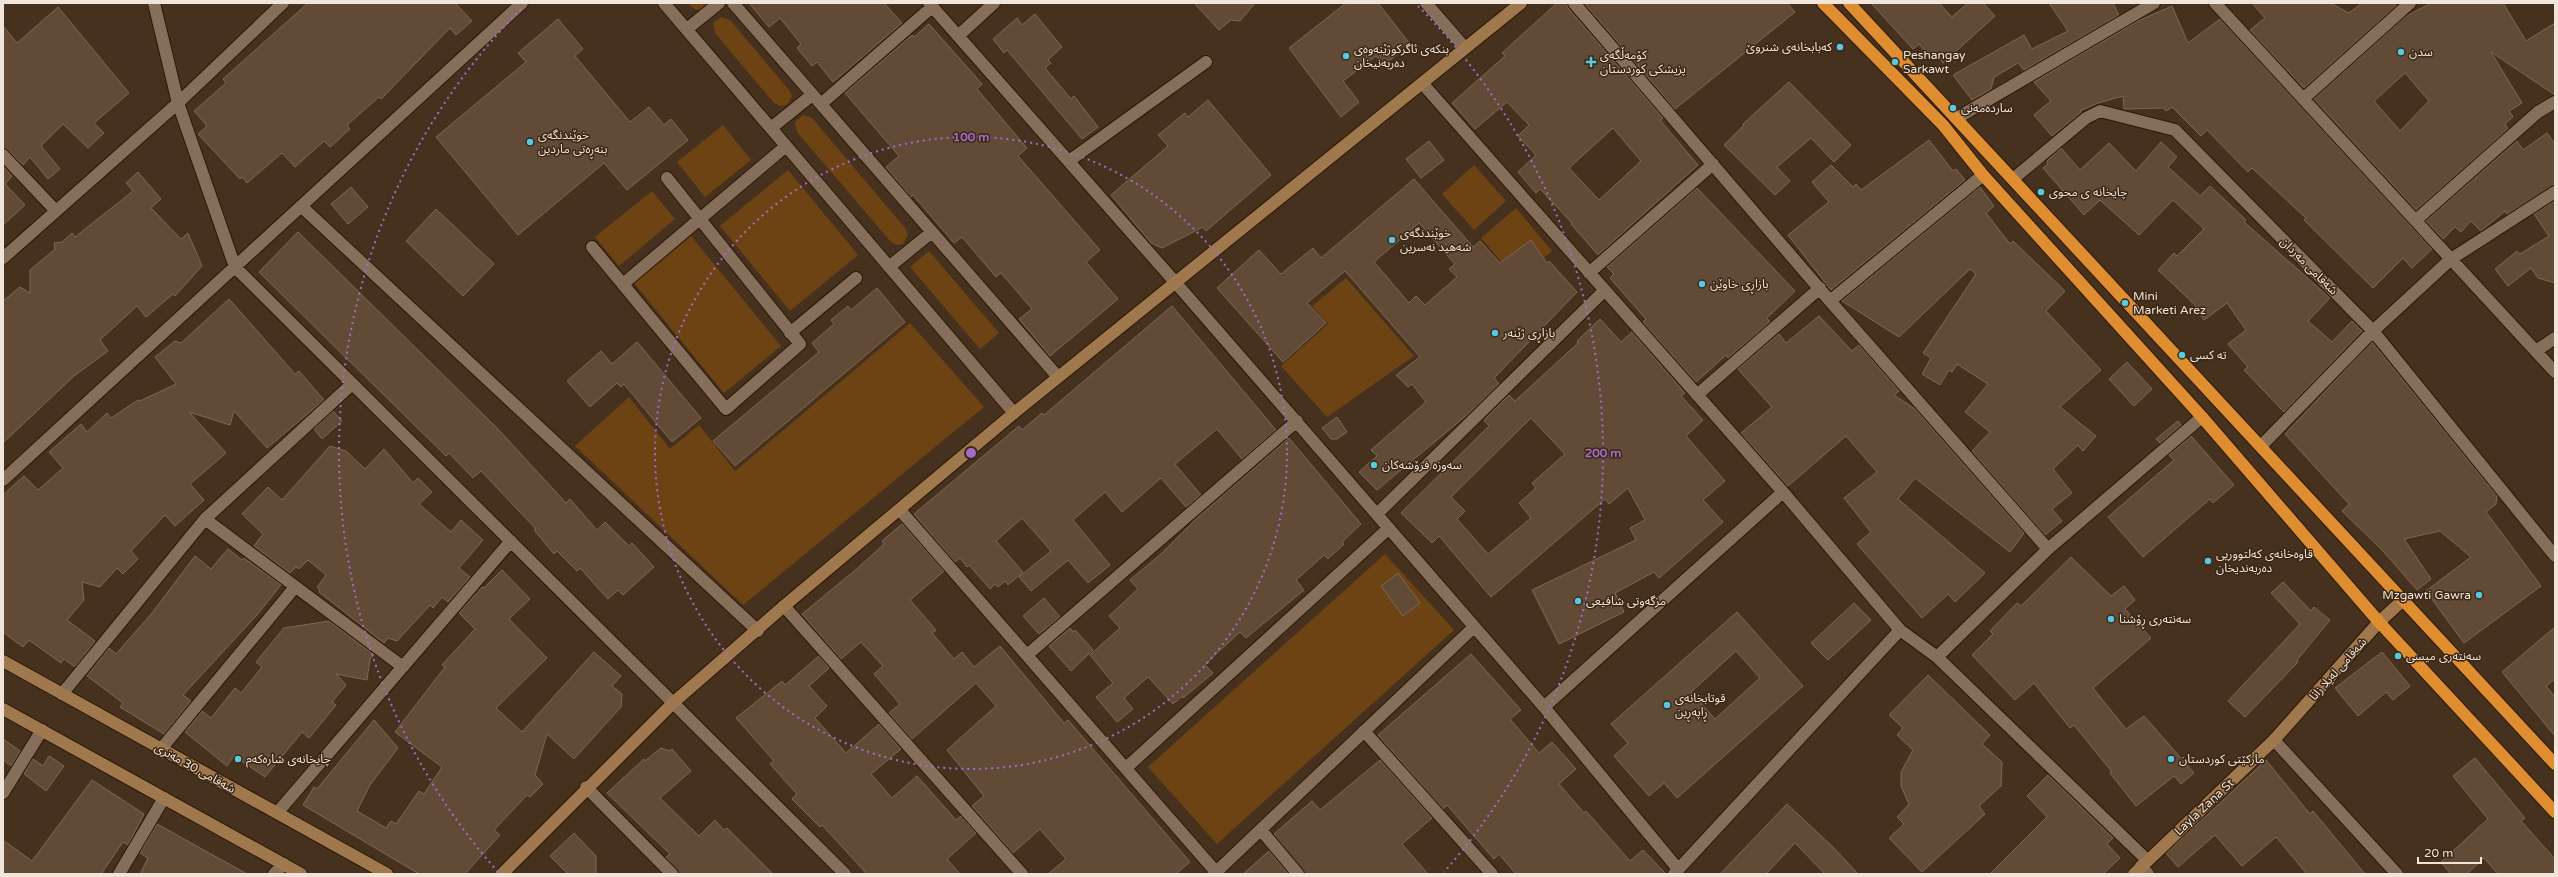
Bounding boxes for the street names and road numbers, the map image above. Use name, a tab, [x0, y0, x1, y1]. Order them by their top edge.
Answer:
street label: شەقامی مەردان	[2277, 234, 2341, 298]
street label: شەقامی لەیلا زانا	[2306, 635, 2370, 703]
street label: شەقامی 30 مەتری	[152, 740, 238, 796]
street label: Layla Zana St	[2171, 776, 2237, 838]

